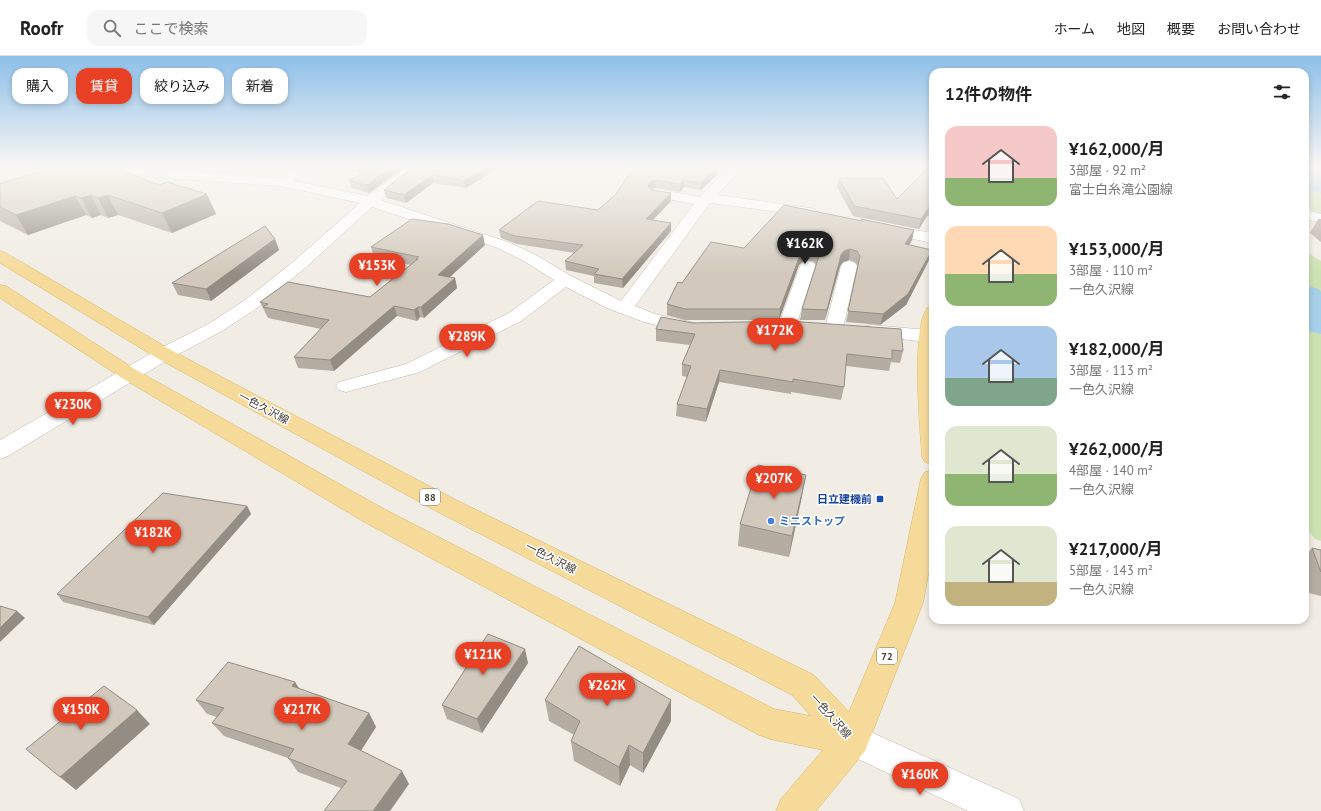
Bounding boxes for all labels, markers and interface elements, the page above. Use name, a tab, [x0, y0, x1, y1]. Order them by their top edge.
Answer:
search box	[87, 10, 367, 46]
text: Roofr	[20, 16, 63, 40]
icon: search	[101, 17, 123, 39]
text: ここで検索	[133, 19, 209, 38]
text: ホーム	[1053, 20, 1095, 38]
text: 地図	[1117, 20, 1145, 38]
text: 概要	[1167, 20, 1195, 38]
text: お問い合わせ	[1217, 20, 1301, 38]
chip: 購入	[12, 68, 68, 104]
chip: 賃貸	[76, 68, 132, 104]
chip: 絞り込み	[140, 68, 224, 104]
chip: 新着	[232, 68, 288, 104]
icon: filters	[1271, 81, 1293, 103]
text: 12件の物件	[945, 83, 1032, 105]
text: ¥162,000/月	[1069, 138, 1165, 160]
icon: home	[977, 142, 1025, 190]
text: 3部屋 · 92 m²	[1069, 162, 1146, 179]
text: 富士白糸滝公園線	[1069, 181, 1173, 198]
pin: ¥162K	[777, 231, 833, 265]
text: ¥162K	[786, 235, 824, 252]
text: ¥153,000/月	[1069, 238, 1165, 260]
icon: home	[977, 242, 1025, 290]
pin: ¥153K	[349, 253, 405, 287]
text: ¥153K	[358, 257, 396, 274]
text: 3部屋 · 110 m²	[1069, 262, 1153, 279]
text: 一色久沢線	[1069, 281, 1134, 298]
pin: ¥172K	[747, 318, 803, 352]
text: ¥172K	[756, 322, 794, 339]
pin: ¥289K	[439, 324, 495, 358]
text: ¥289K	[448, 328, 486, 345]
text: ¥182,000/月	[1069, 338, 1165, 360]
icon: home	[977, 342, 1025, 390]
text: 3部屋 · 113 m²	[1069, 362, 1153, 379]
text: 一色久沢線	[1069, 381, 1134, 398]
street label: 一色久沢線	[236, 389, 292, 427]
pin: ¥230K	[45, 392, 101, 426]
text: ¥230K	[54, 396, 92, 413]
text: ¥262,000/月	[1069, 438, 1165, 460]
icon: home	[977, 442, 1025, 490]
text: 4部屋 · 140 m²	[1069, 462, 1153, 479]
pin: ¥207K	[746, 466, 802, 500]
text: ¥207K	[755, 470, 793, 487]
text: 一色久沢線	[1069, 481, 1134, 498]
road number: 88	[420, 489, 440, 505]
place label: 日立建機前	[817, 492, 872, 506]
marker: 日立建機前	[875, 494, 885, 504]
place label: ミニストップ	[779, 514, 845, 528]
marker: ミニストップ	[766, 516, 776, 526]
pin: ¥182K	[125, 520, 181, 554]
text: ¥182K	[134, 524, 172, 541]
text: ¥217,000/月	[1069, 538, 1163, 560]
street label: 一色久沢線	[523, 539, 579, 577]
icon: home	[977, 542, 1025, 590]
text: 5部屋 · 143 m²	[1069, 562, 1153, 579]
text: 一色久沢線	[1069, 581, 1134, 598]
pin: ¥121K	[455, 642, 511, 676]
text: ¥121K	[464, 646, 502, 663]
road number: 72	[877, 648, 897, 664]
pin: ¥262K	[579, 673, 635, 707]
text: ¥262K	[588, 677, 626, 694]
street label: 一色久沢線	[807, 691, 855, 741]
pin: ¥150K	[53, 697, 109, 731]
pin: ¥217K	[274, 697, 330, 731]
text: ¥150K	[62, 701, 100, 718]
text: ¥217K	[283, 701, 321, 718]
pin: ¥160K	[892, 762, 948, 796]
text: ¥160K	[901, 766, 939, 783]

